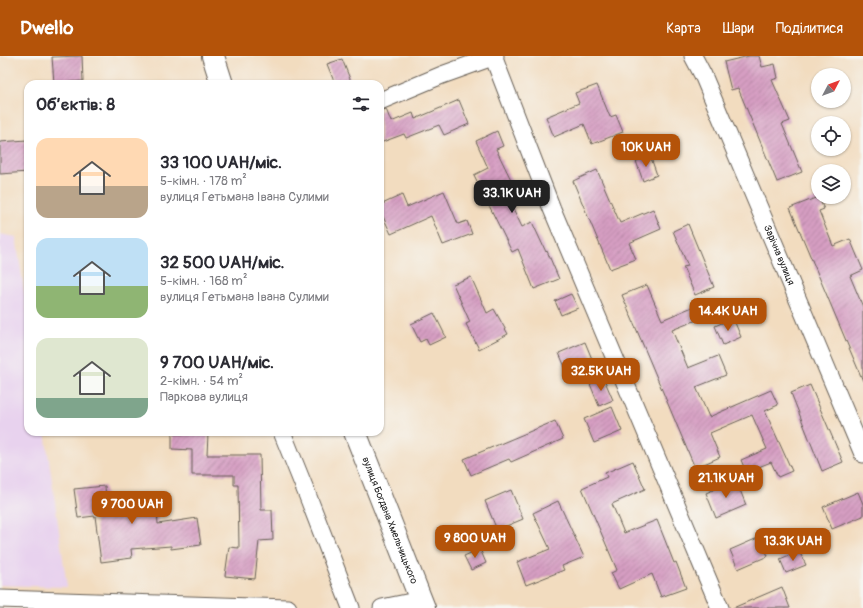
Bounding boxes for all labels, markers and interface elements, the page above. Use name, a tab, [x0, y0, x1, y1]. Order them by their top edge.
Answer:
text: Dwello	[20, 16, 73, 40]
text: Карта	[666, 20, 701, 37]
text: Шари	[723, 20, 754, 37]
text: Поділитися	[776, 20, 843, 37]
north arrow	[811, 68, 851, 108]
map controls	[811, 68, 851, 204]
icon: filters	[350, 93, 372, 115]
text: Об’єктів: 8	[36, 94, 115, 115]
button: locate	[811, 116, 851, 156]
pin: 10K UAH	[609, 134, 683, 168]
text: 10K UAH	[621, 139, 671, 155]
text: 33 100 UAH/міс.	[160, 152, 282, 173]
icon: home	[68, 154, 116, 202]
button: layers	[811, 164, 851, 204]
text: 5-кімн. · 178 m²	[160, 173, 247, 189]
pin: 33.1K UAH	[466, 180, 558, 214]
text: 33.1K UAH	[483, 185, 541, 201]
text: вулиця Гетьмана Івана Сулими	[160, 189, 329, 205]
street label: Зарічна вулиця	[761, 223, 797, 287]
text: 32 500 UAH/міс.	[160, 252, 285, 273]
icon: home	[68, 254, 116, 302]
text: 5-кімн. · 168 m²	[160, 273, 247, 289]
text: вулиця Гетьмана Івана Сулими	[160, 289, 329, 305]
pin: 14.4K UAH	[682, 298, 774, 332]
text: 14.4K UAH	[699, 303, 757, 319]
text: 9 700 UAH/міс.	[160, 352, 274, 373]
icon: home	[68, 354, 116, 402]
pin: 32.5K UAH	[555, 358, 647, 392]
text: 32.5K UAH	[571, 363, 631, 379]
text: 2-кімн. · 54 m²	[160, 373, 243, 389]
text: Паркова вулиця	[160, 389, 248, 405]
street label: вулиця Богдана Хмельницького	[359, 455, 420, 586]
pin: 21.1K UAH	[680, 465, 772, 499]
text: 21.1K UAH	[698, 470, 754, 486]
pin: 9 700 UAH	[86, 491, 178, 525]
text: 9 700 UAH	[101, 496, 163, 512]
pin: 9 800 UAH	[429, 525, 521, 559]
pin: 13.3K UAH	[747, 528, 839, 562]
text: 9 800 UAH	[444, 530, 506, 546]
text: 13.3K UAH	[764, 533, 822, 549]

